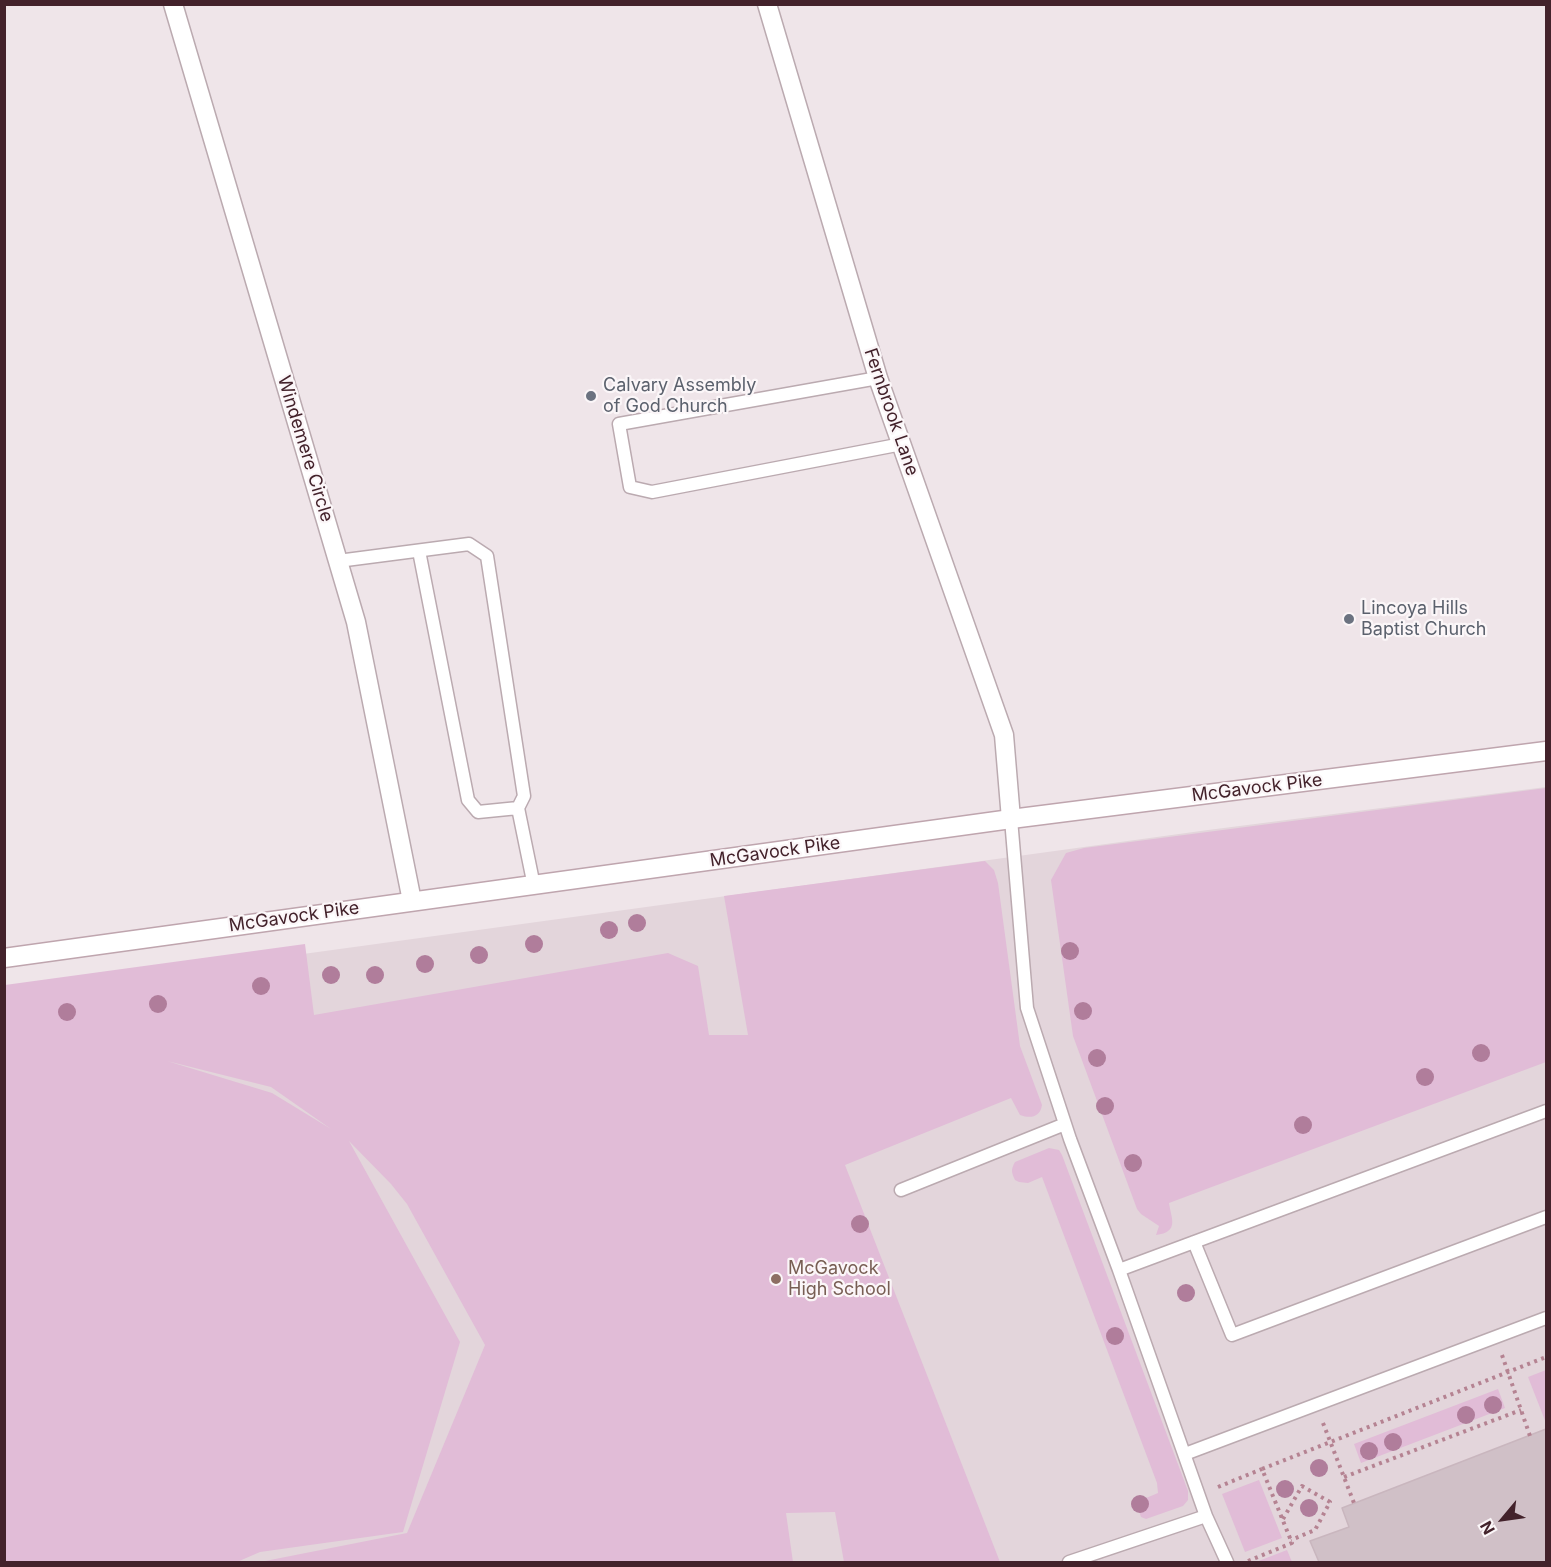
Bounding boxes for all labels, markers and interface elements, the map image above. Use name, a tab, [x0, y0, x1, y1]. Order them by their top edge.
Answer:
street label: Fernbrook Lane	[859, 345, 923, 479]
street label: Windemere Circle	[273, 373, 337, 525]
place label: Calvary Assembly of God Church	[603, 375, 756, 418]
marker: Calvary Assembly of God Church	[584, 389, 598, 403]
place label: Lincoya Hills Baptist Church	[1361, 598, 1486, 640]
marker: Lincoya Hills Baptist Church	[1342, 612, 1356, 626]
street label: McGavock Pike	[1190, 769, 1324, 807]
street label: McGavock Pike	[708, 832, 842, 872]
street label: McGavock Pike	[227, 897, 361, 937]
place label: McGavock High School	[788, 1258, 891, 1300]
marker: McGavock High School	[769, 1272, 783, 1286]
north arrow	[1473, 1489, 1533, 1549]
text: N	[1476, 1518, 1499, 1538]

